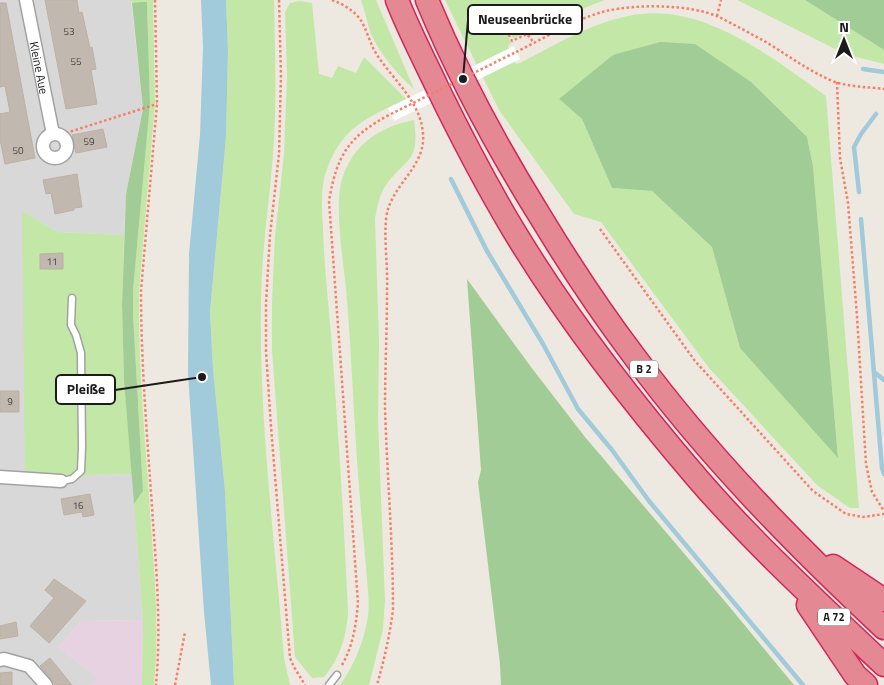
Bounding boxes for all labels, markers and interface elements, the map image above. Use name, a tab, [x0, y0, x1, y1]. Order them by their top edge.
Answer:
callout: Neuseenbrücke	[468, 5, 582, 34]
text: Neuseenbrücke	[478, 8, 572, 29]
north arrow	[819, 15, 869, 65]
text: N	[839, 16, 849, 37]
house number: 53	[63, 24, 75, 39]
street label: Kleine Aue	[25, 40, 54, 96]
house number: 55	[70, 54, 82, 69]
house number: 59	[83, 134, 95, 149]
house number: 50	[12, 143, 24, 158]
house number: 11	[46, 254, 58, 269]
road number: B 2	[630, 360, 658, 378]
callout: Pleiße	[56, 375, 115, 404]
text: Pleiße	[67, 378, 105, 399]
house number: 9	[7, 394, 13, 409]
house number: 16	[72, 498, 84, 513]
road number: A 72	[818, 608, 850, 626]

